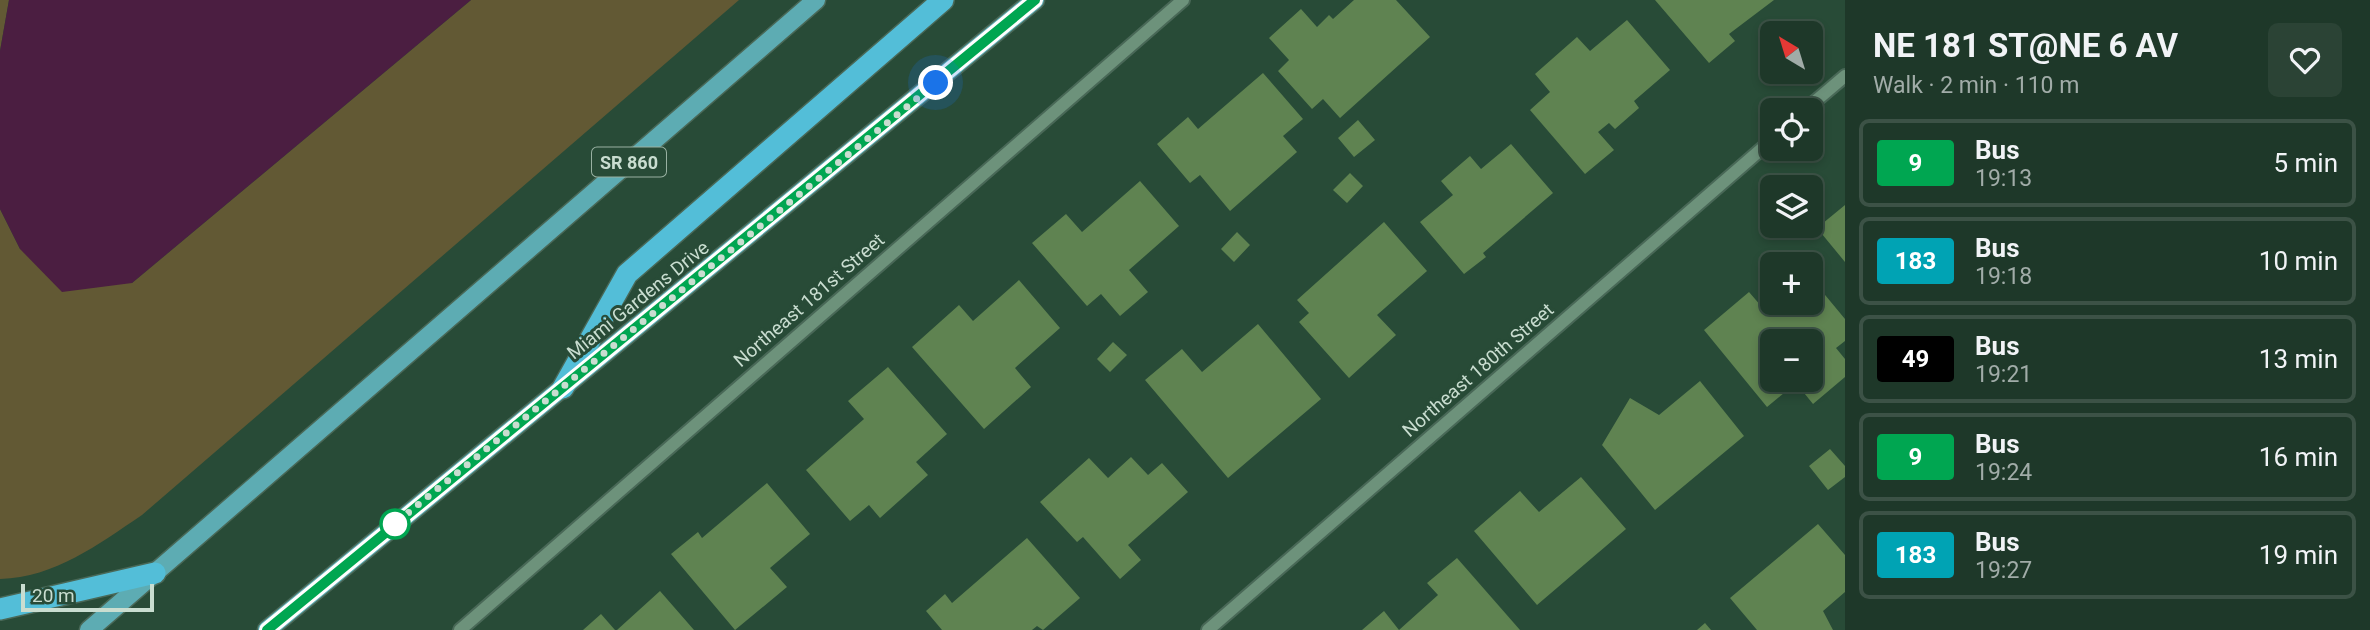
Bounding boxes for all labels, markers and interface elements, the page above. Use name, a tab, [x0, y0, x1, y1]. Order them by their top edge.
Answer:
north arrow	[1760, 21, 1824, 84]
map controls	[1760, 21, 1823, 392]
button: heart	[2268, 23, 2342, 97]
text: NE 181 ST@NE 6 AV	[1873, 26, 2178, 65]
your location	[918, 65, 953, 100]
text: Walk · 2 min · 110 m	[1873, 72, 2079, 99]
button: locate	[1760, 98, 1823, 161]
text: Bus	[1975, 135, 2020, 165]
road number: SR 860	[592, 148, 666, 176]
text: 5 min	[2273, 148, 2338, 178]
text: 9	[1909, 149, 1922, 177]
text: 19:13	[1975, 165, 2032, 192]
button: layers	[1760, 175, 1823, 238]
street label: Northeast 181st Street	[729, 228, 889, 372]
text: Bus	[1975, 233, 2020, 263]
street label: Miami Gardens Drive	[563, 236, 713, 364]
text: 10 min	[2259, 246, 2338, 276]
text: 183	[1895, 247, 1936, 275]
button: +	[1760, 252, 1823, 315]
text: 19:18	[1975, 263, 2032, 290]
street label: Northeast 180th Street	[1398, 298, 1558, 442]
button: −	[1760, 329, 1823, 392]
text: Bus	[1975, 331, 2020, 361]
text: 13 min	[2259, 344, 2338, 374]
text: 49	[1902, 345, 1929, 373]
text: 19:21	[1975, 361, 2032, 388]
text: Bus	[1975, 429, 2020, 459]
text: 16 min	[2259, 442, 2338, 472]
text: 9	[1909, 443, 1922, 471]
text: 19:24	[1975, 459, 2032, 486]
unlabelled marker	[380, 509, 410, 539]
text: Bus	[1975, 527, 2020, 557]
text: 19 min	[2259, 540, 2338, 570]
text: 183	[1895, 541, 1936, 569]
text: 19:27	[1975, 557, 2032, 584]
scale bar	[21, 581, 154, 613]
text: 20 m	[32, 584, 75, 607]

